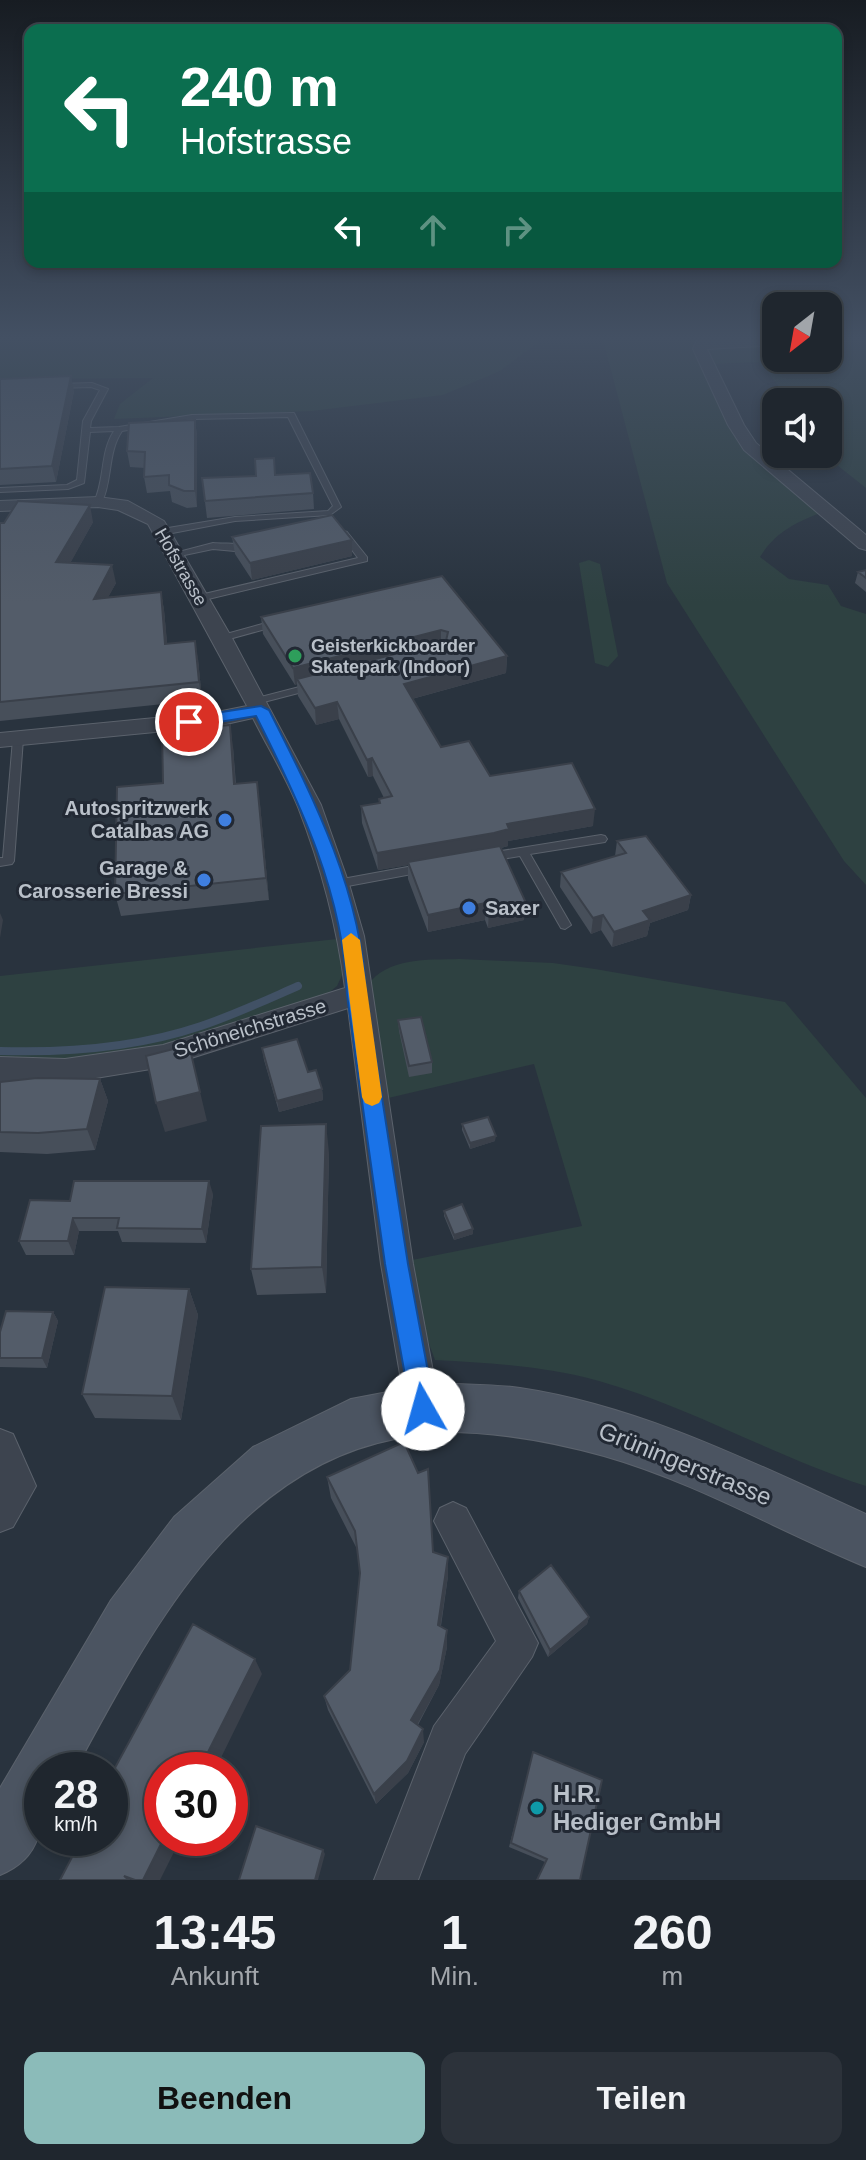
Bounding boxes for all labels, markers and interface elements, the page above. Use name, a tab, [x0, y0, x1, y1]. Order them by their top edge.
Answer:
text: 240 m	[180, 55, 339, 118]
icon: left	[48, 56, 152, 160]
text: Hofstrasse	[180, 121, 352, 162]
icon: left	[327, 208, 371, 252]
icon: ahead	[411, 208, 455, 252]
icon: right	[495, 208, 539, 252]
north arrow	[762, 292, 842, 372]
map controls	[762, 292, 842, 468]
button: sound	[762, 388, 842, 468]
street label: Hofstrasse	[151, 525, 211, 609]
place label: Geisterkickboarder Skatepark (Indoor)	[311, 636, 475, 677]
marker: Geisterkickboarder Skatepark (Indoor)	[286, 647, 304, 665]
pin	[155, 688, 223, 756]
icon: arrive	[167, 700, 211, 744]
place label: Autospritzwerk Catalbas AG	[65, 797, 210, 842]
marker: Autospritzwerk Catalbas AG	[216, 811, 234, 829]
place label: Garage & Carosserie Bressi	[18, 857, 188, 902]
marker: Garage & Carosserie Bressi	[195, 871, 213, 889]
place label: Saxer	[485, 897, 540, 919]
marker: Saxer	[460, 899, 478, 917]
street label: Schöneichstrasse	[171, 994, 329, 1062]
position arrow	[381, 1367, 465, 1451]
street label: Grüningerstrasse	[595, 1417, 776, 1511]
speed limit sign: 30	[144, 1752, 248, 1856]
text: 28	[54, 1772, 98, 1816]
place label: H.R. Hediger GmbH	[553, 1780, 721, 1835]
marker: H.R. Hediger GmbH	[528, 1799, 546, 1817]
text: km/h	[54, 1813, 98, 1835]
text: 13:45	[154, 1906, 276, 1959]
text: 1	[441, 1906, 468, 1959]
text: 260	[632, 1906, 712, 1959]
text: Ankunft	[171, 1961, 259, 1991]
text: Min.	[430, 1961, 479, 1991]
text: m	[662, 1961, 683, 1991]
button: Beenden	[24, 2052, 425, 2144]
button: Teilen	[441, 2052, 842, 2144]

